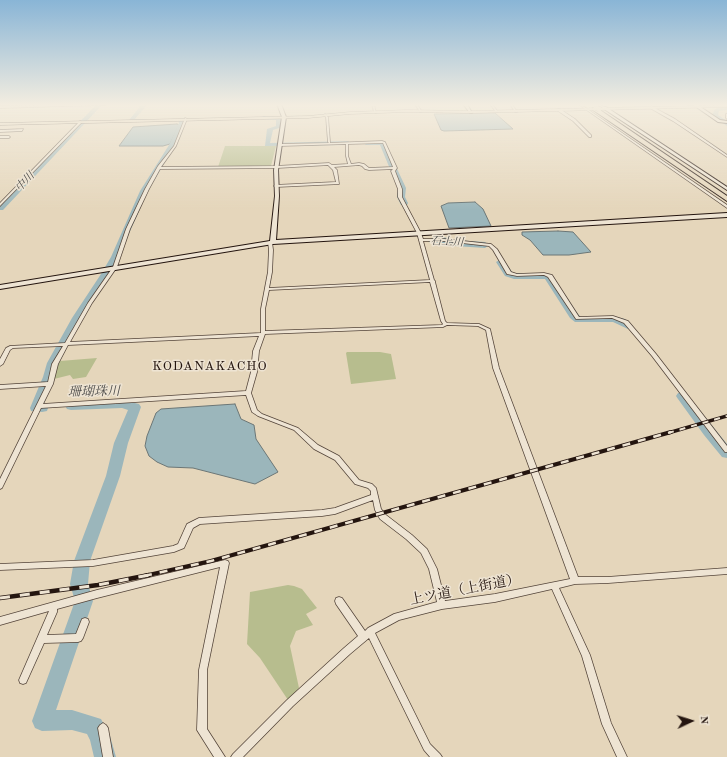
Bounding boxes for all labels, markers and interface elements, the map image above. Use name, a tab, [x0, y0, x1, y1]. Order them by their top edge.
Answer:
water label: 中川	[13, 170, 37, 194]
water label: 石上川	[430, 235, 464, 249]
district label: KODANAKACHO	[152, 359, 268, 375]
water label: 珊瑚珠川	[68, 384, 120, 400]
street label: 上ツ道（上街道）	[408, 571, 522, 609]
north arrow	[671, 701, 711, 741]
text: N	[698, 716, 709, 725]

